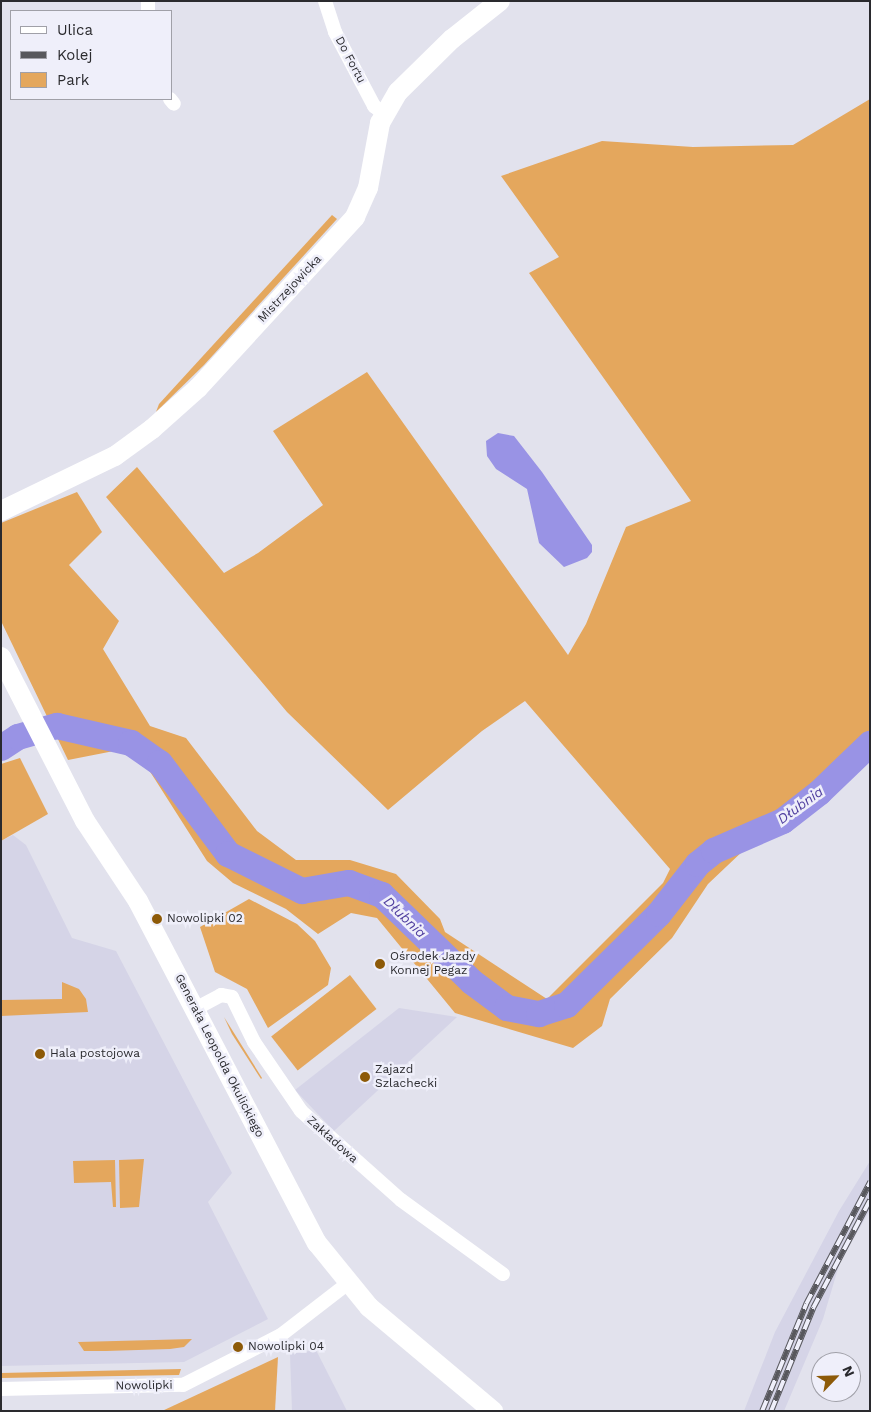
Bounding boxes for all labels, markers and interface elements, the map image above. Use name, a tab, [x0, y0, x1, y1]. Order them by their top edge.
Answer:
legend	[10, 10, 172, 100]
text: Ulica	[57, 21, 93, 39]
street label: Do Fortu	[332, 34, 368, 86]
text: Kolej	[57, 46, 92, 64]
text: Park	[57, 71, 89, 89]
street label: Mistrzejowicka	[255, 252, 325, 326]
water label: Dłubnia	[774, 783, 826, 827]
water label: Dłubnia	[380, 893, 430, 941]
place label: Nowolipki 02	[167, 912, 243, 926]
marker: Nowolipki 02	[151, 913, 163, 925]
place label: Ośrodek Jazdy Konnej Pegaz	[390, 950, 476, 978]
marker: Ośrodek Jazdy Konnej Pegaz	[374, 958, 386, 970]
street label: Generała Leopolda Okulickiego	[171, 972, 267, 1140]
place label: Hala postojowa	[50, 1047, 140, 1061]
marker: Hala postojowa	[34, 1048, 46, 1060]
place label: Zajazd Szlachecki	[375, 1063, 437, 1091]
marker: Zajazd Szlachecki	[359, 1071, 371, 1083]
street label: Zakładowa	[304, 1113, 360, 1167]
place label: Nowolipki 04	[248, 1340, 324, 1354]
marker: Nowolipki 04	[232, 1341, 244, 1353]
north arrow	[811, 1352, 861, 1402]
text: N	[839, 1363, 858, 1379]
street label: Nowolipki	[115, 1378, 173, 1394]

